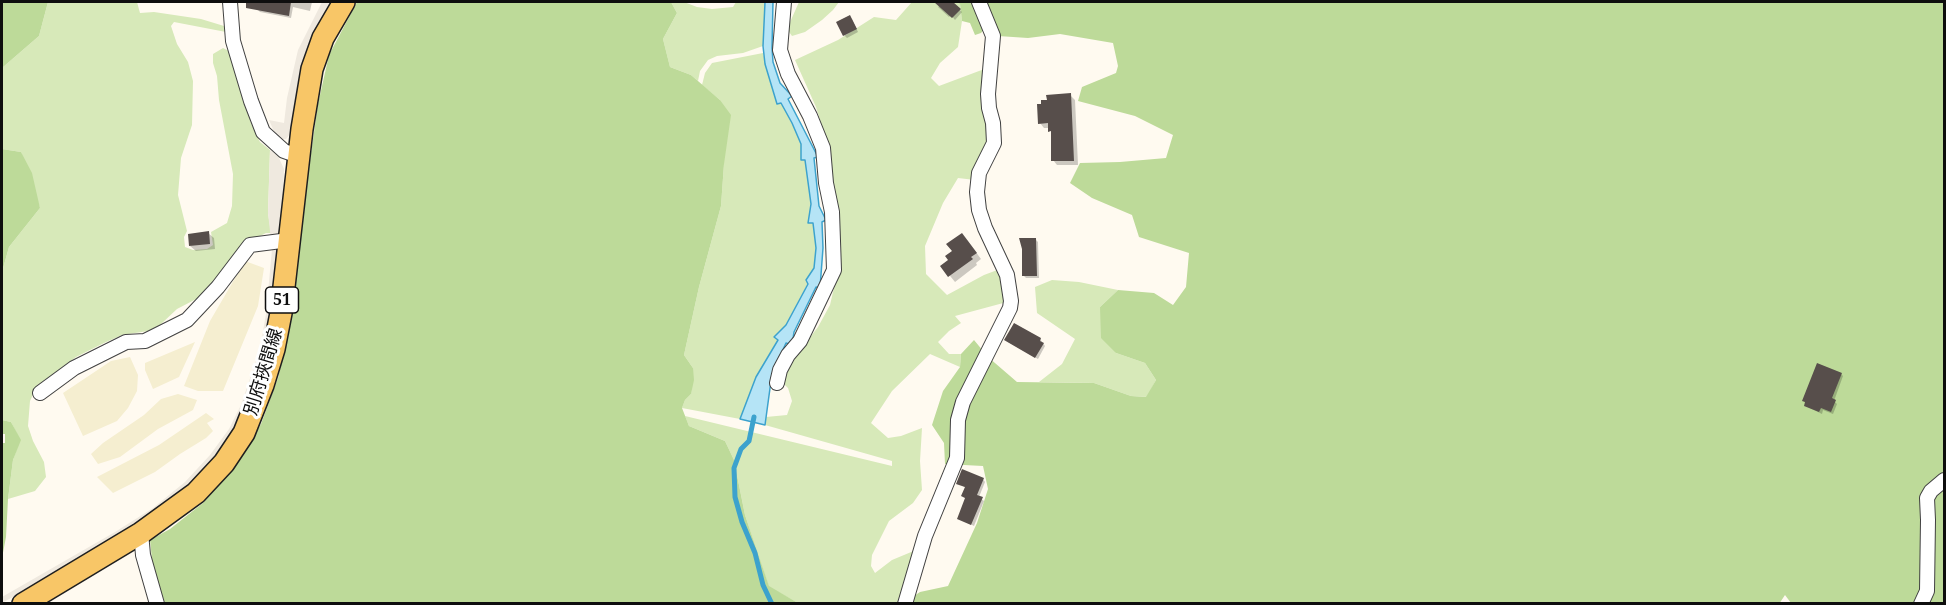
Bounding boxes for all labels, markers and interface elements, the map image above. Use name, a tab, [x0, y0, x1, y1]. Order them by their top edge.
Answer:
road number: 51	[266, 287, 298, 313]
street label: 別府挾間線	[241, 326, 287, 418]

